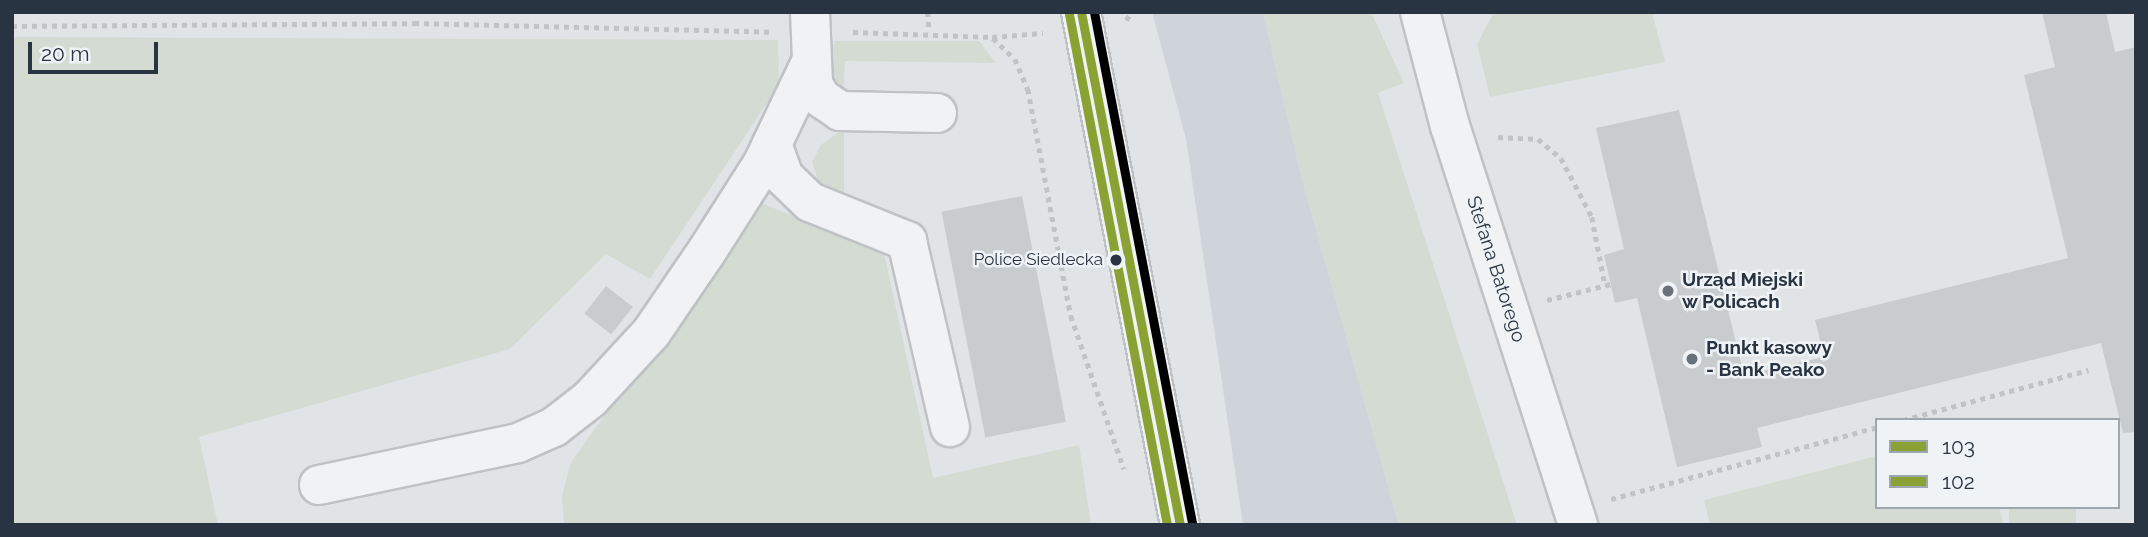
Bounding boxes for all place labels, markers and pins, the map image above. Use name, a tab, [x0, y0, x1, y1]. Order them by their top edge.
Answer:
place label: Police Siedlecka	[974, 250, 1103, 270]
marker: Police Siedlecka	[1109, 253, 1123, 267]
place label: Urząd Miejski w Policach	[1682, 269, 1803, 313]
marker: Urząd Miejski w Policach	[1660, 283, 1676, 299]
place label: Punkt kasowy - Bank Peako	[1706, 337, 1832, 381]
marker: Punkt kasowy - Bank Peako	[1684, 351, 1700, 367]

